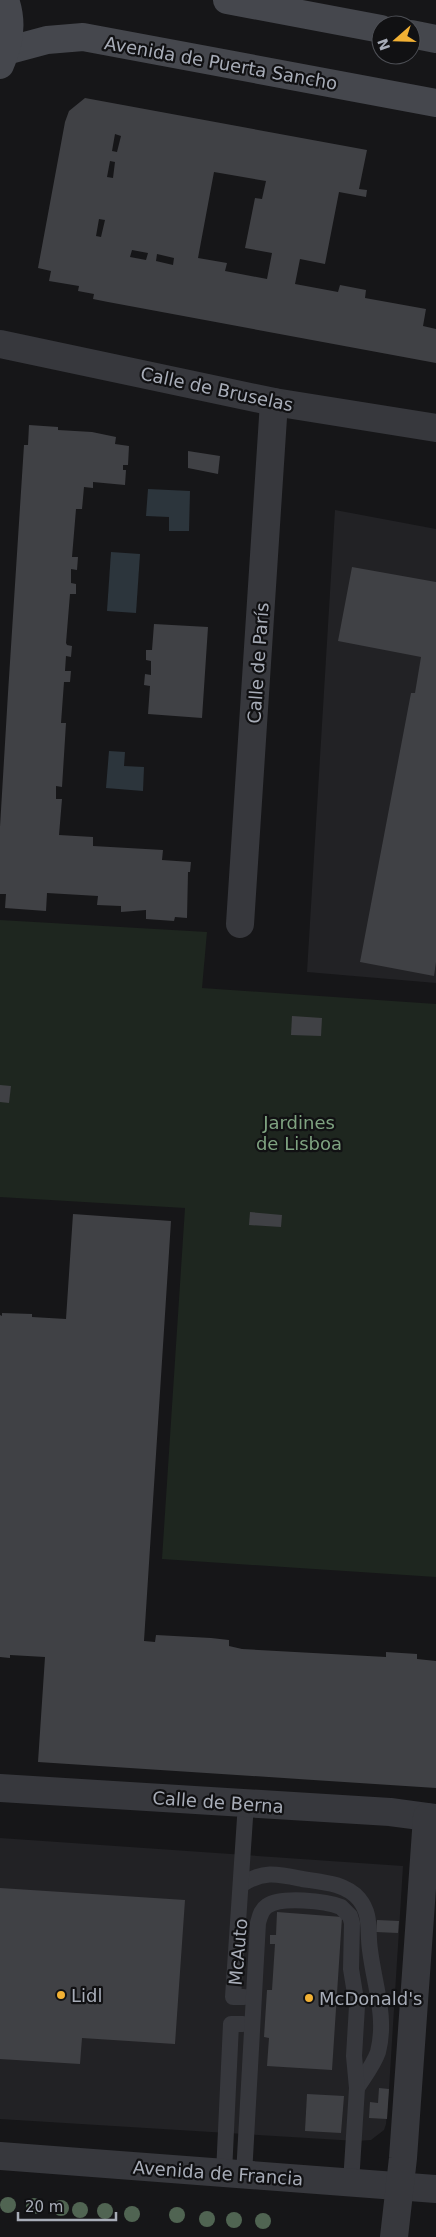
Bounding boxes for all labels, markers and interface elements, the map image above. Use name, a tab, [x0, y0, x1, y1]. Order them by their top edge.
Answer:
north arrow	[371, 15, 421, 65]
street label: Avenida de Puerta Sancho	[103, 32, 339, 94]
text: N	[374, 36, 393, 53]
street label: Calle de Bruselas	[139, 363, 295, 415]
street label: Calle de París	[243, 602, 273, 724]
park label: Jardines de Lisboa	[256, 1112, 342, 1154]
street label: Calle de Berna	[152, 1787, 284, 1817]
street label: McAuto	[225, 1918, 251, 1986]
place label: Lidl	[71, 1985, 102, 2006]
place label: McDonald's	[319, 1988, 423, 2009]
marker: Lidl	[55, 1989, 67, 2001]
marker: McDonald's	[303, 1992, 315, 2004]
street label: Avenida de Francia	[132, 2157, 304, 2189]
scale bar	[18, 2190, 115, 2222]
text: 20 m	[25, 2198, 63, 2216]

